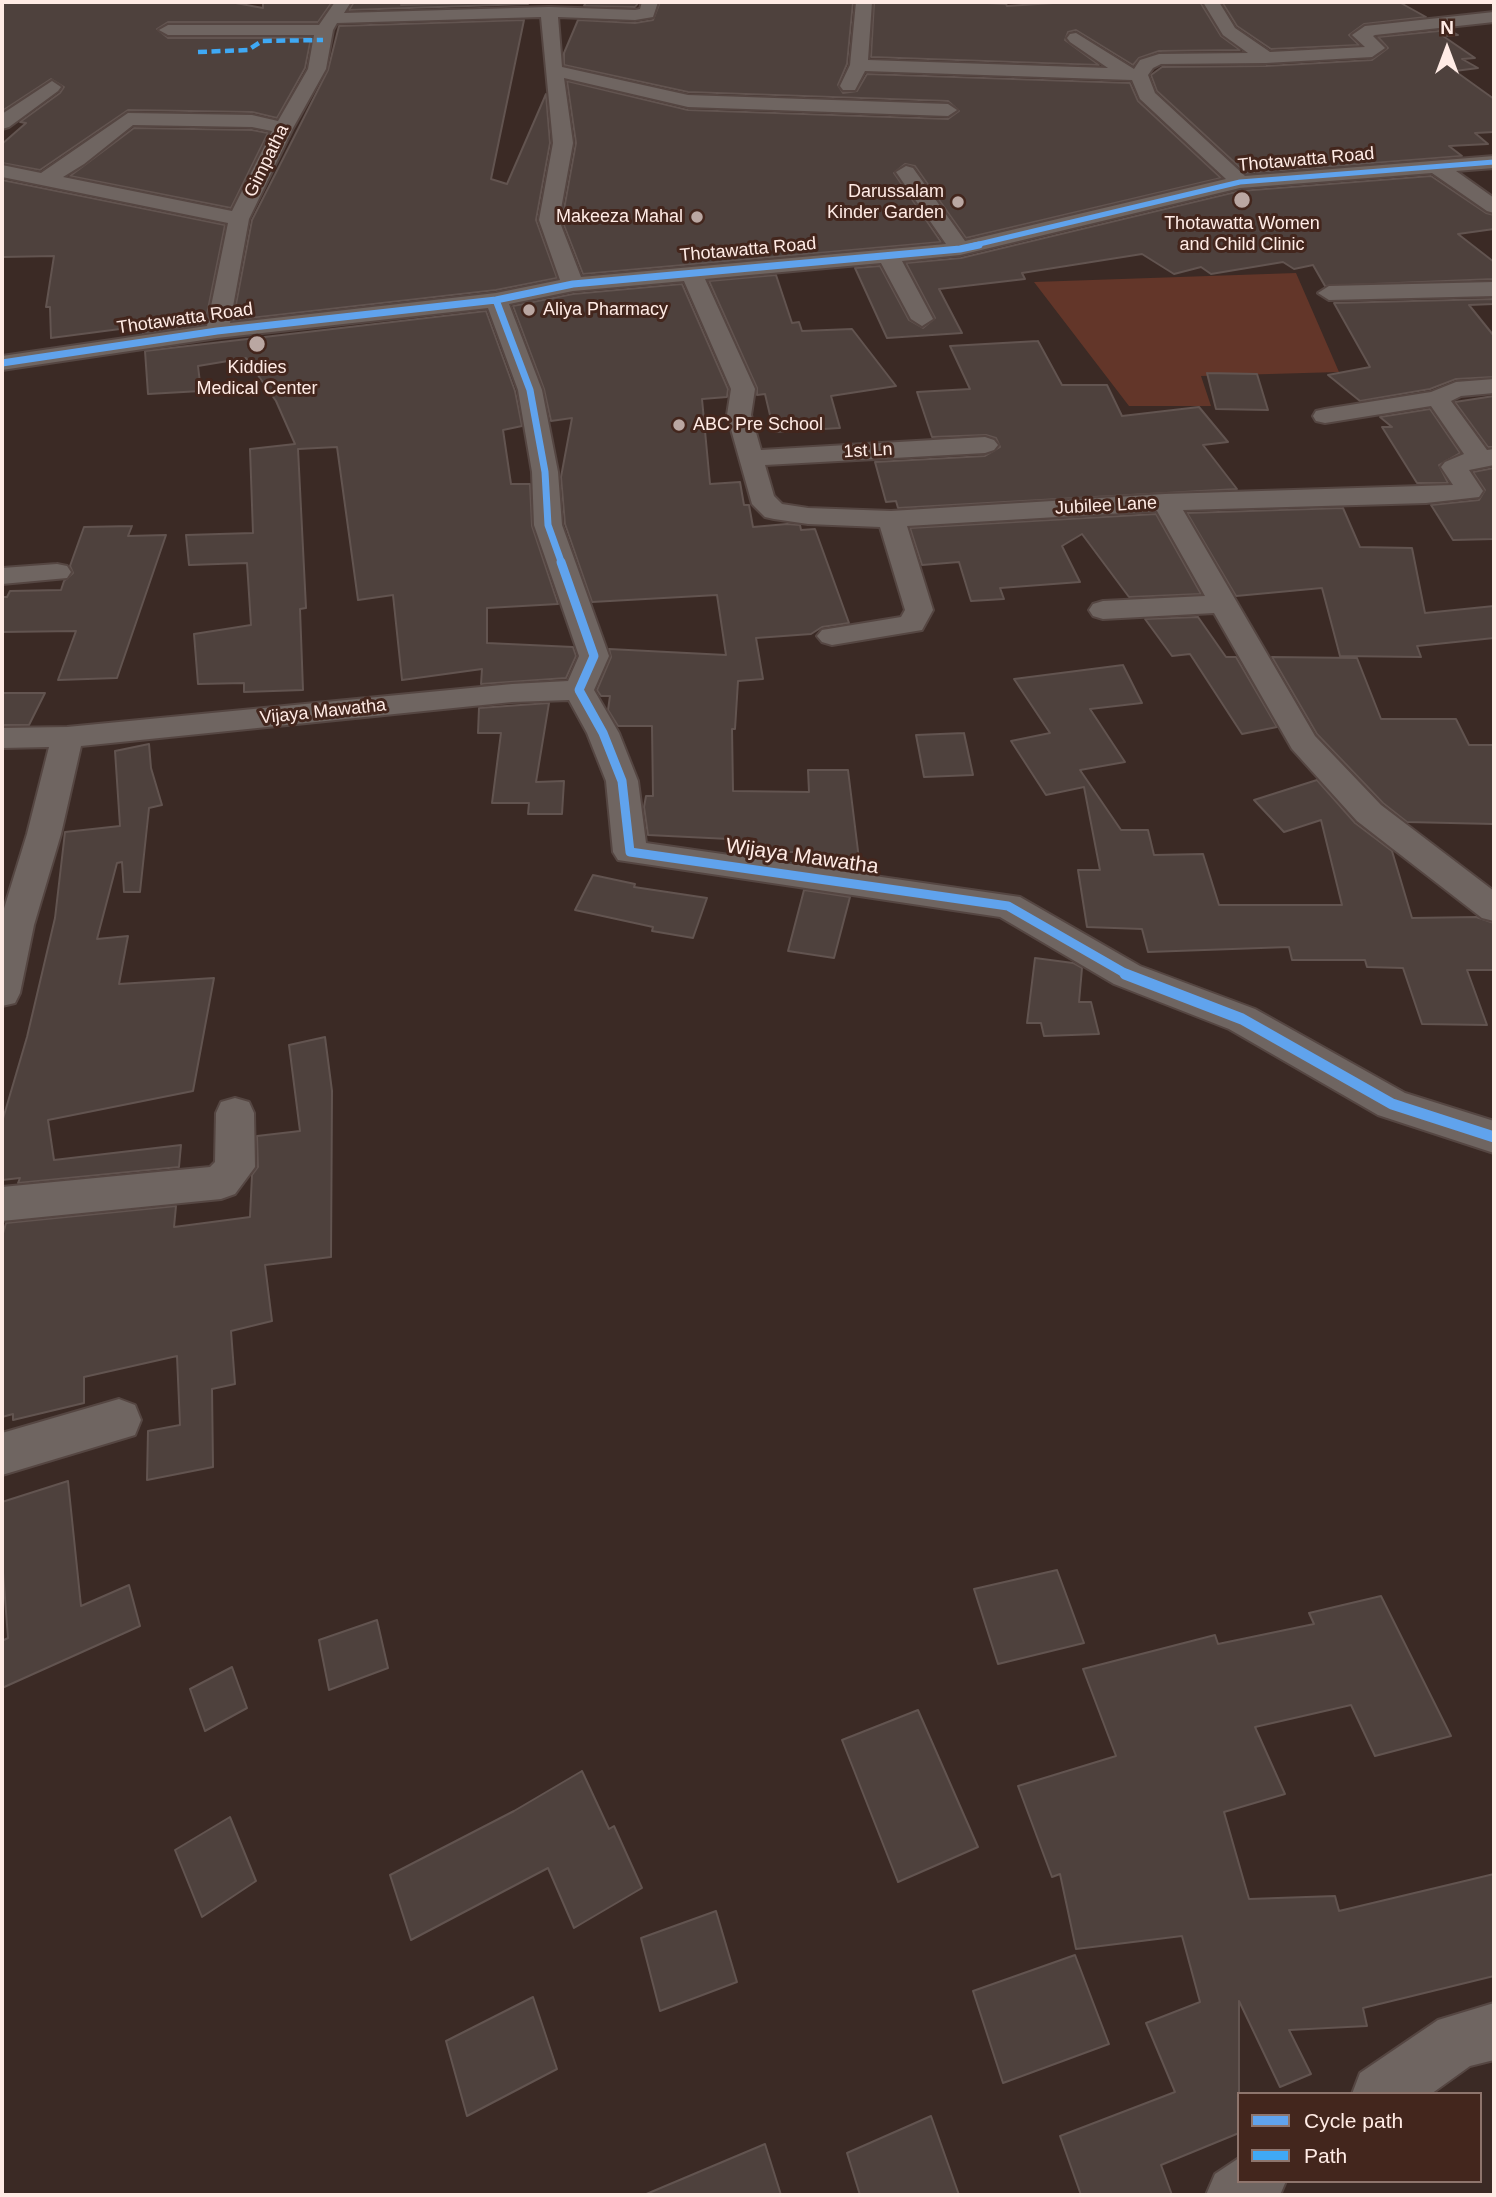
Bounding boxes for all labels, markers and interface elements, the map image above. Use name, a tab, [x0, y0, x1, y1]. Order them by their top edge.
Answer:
north arrow	[1412, 14, 1482, 84]
text: N	[1440, 17, 1454, 38]
street label: Gimpatha	[240, 121, 294, 201]
street label: Thotawatta Road	[1237, 143, 1375, 177]
place label: Darussalam Kinder Garden	[827, 181, 944, 224]
marker: Thotawatta Women and Child Clinic	[1232, 190, 1252, 210]
marker: Darussalam Kinder Garden	[950, 194, 966, 210]
place label: Makeeza Mahal	[556, 206, 683, 228]
marker: Makeeza Mahal	[689, 209, 705, 225]
place label: Thotawatta Women and Child Clinic	[1164, 213, 1320, 256]
street label: Thotawatta Road	[679, 233, 817, 267]
street label: Thotawatta Road	[116, 299, 254, 339]
place label: Aliya Pharmacy	[543, 299, 668, 321]
marker: Aliya Pharmacy	[521, 302, 537, 318]
marker: Kiddies Medical Center	[247, 334, 267, 354]
place label: Kiddies Medical Center	[196, 357, 318, 400]
place label: ABC Pre School	[693, 414, 823, 436]
marker: ABC Pre School	[671, 417, 687, 433]
street label: 1st Ln	[843, 439, 893, 463]
street label: Jubilee Lane	[1054, 493, 1158, 519]
street label: Vijaya Mawatha	[259, 695, 387, 729]
street label: Wijaya Mawatha	[724, 834, 880, 880]
legend	[1237, 2092, 1482, 2183]
text: Cycle path	[1304, 2109, 1403, 2132]
text: Path	[1304, 2144, 1347, 2167]

